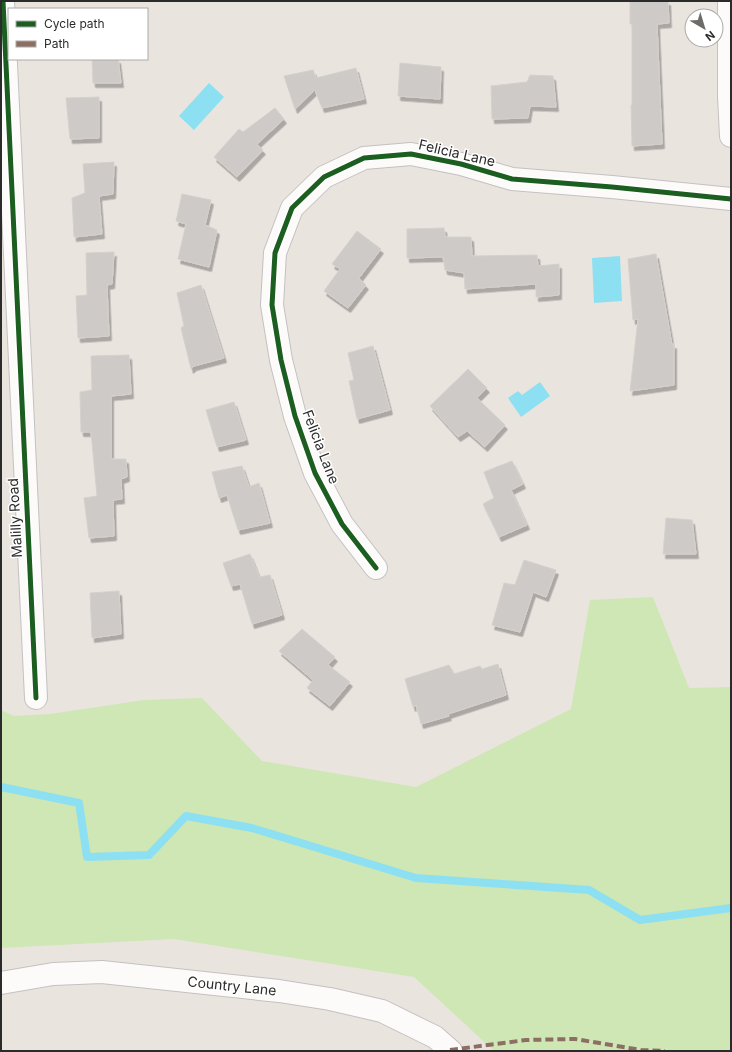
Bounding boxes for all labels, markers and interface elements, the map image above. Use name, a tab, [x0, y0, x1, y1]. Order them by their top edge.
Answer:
legend	[8, 8, 148, 60]
north arrow	[684, 8, 724, 48]
text: Cycle path	[44, 16, 105, 31]
text: N	[703, 28, 718, 44]
text: Path	[44, 36, 69, 51]
street label: Felicia Lane	[417, 135, 497, 170]
street label: Felicia Lane	[300, 407, 343, 486]
street label: Malilly Road	[4, 478, 25, 558]
street label: Country Lane	[187, 972, 277, 999]

